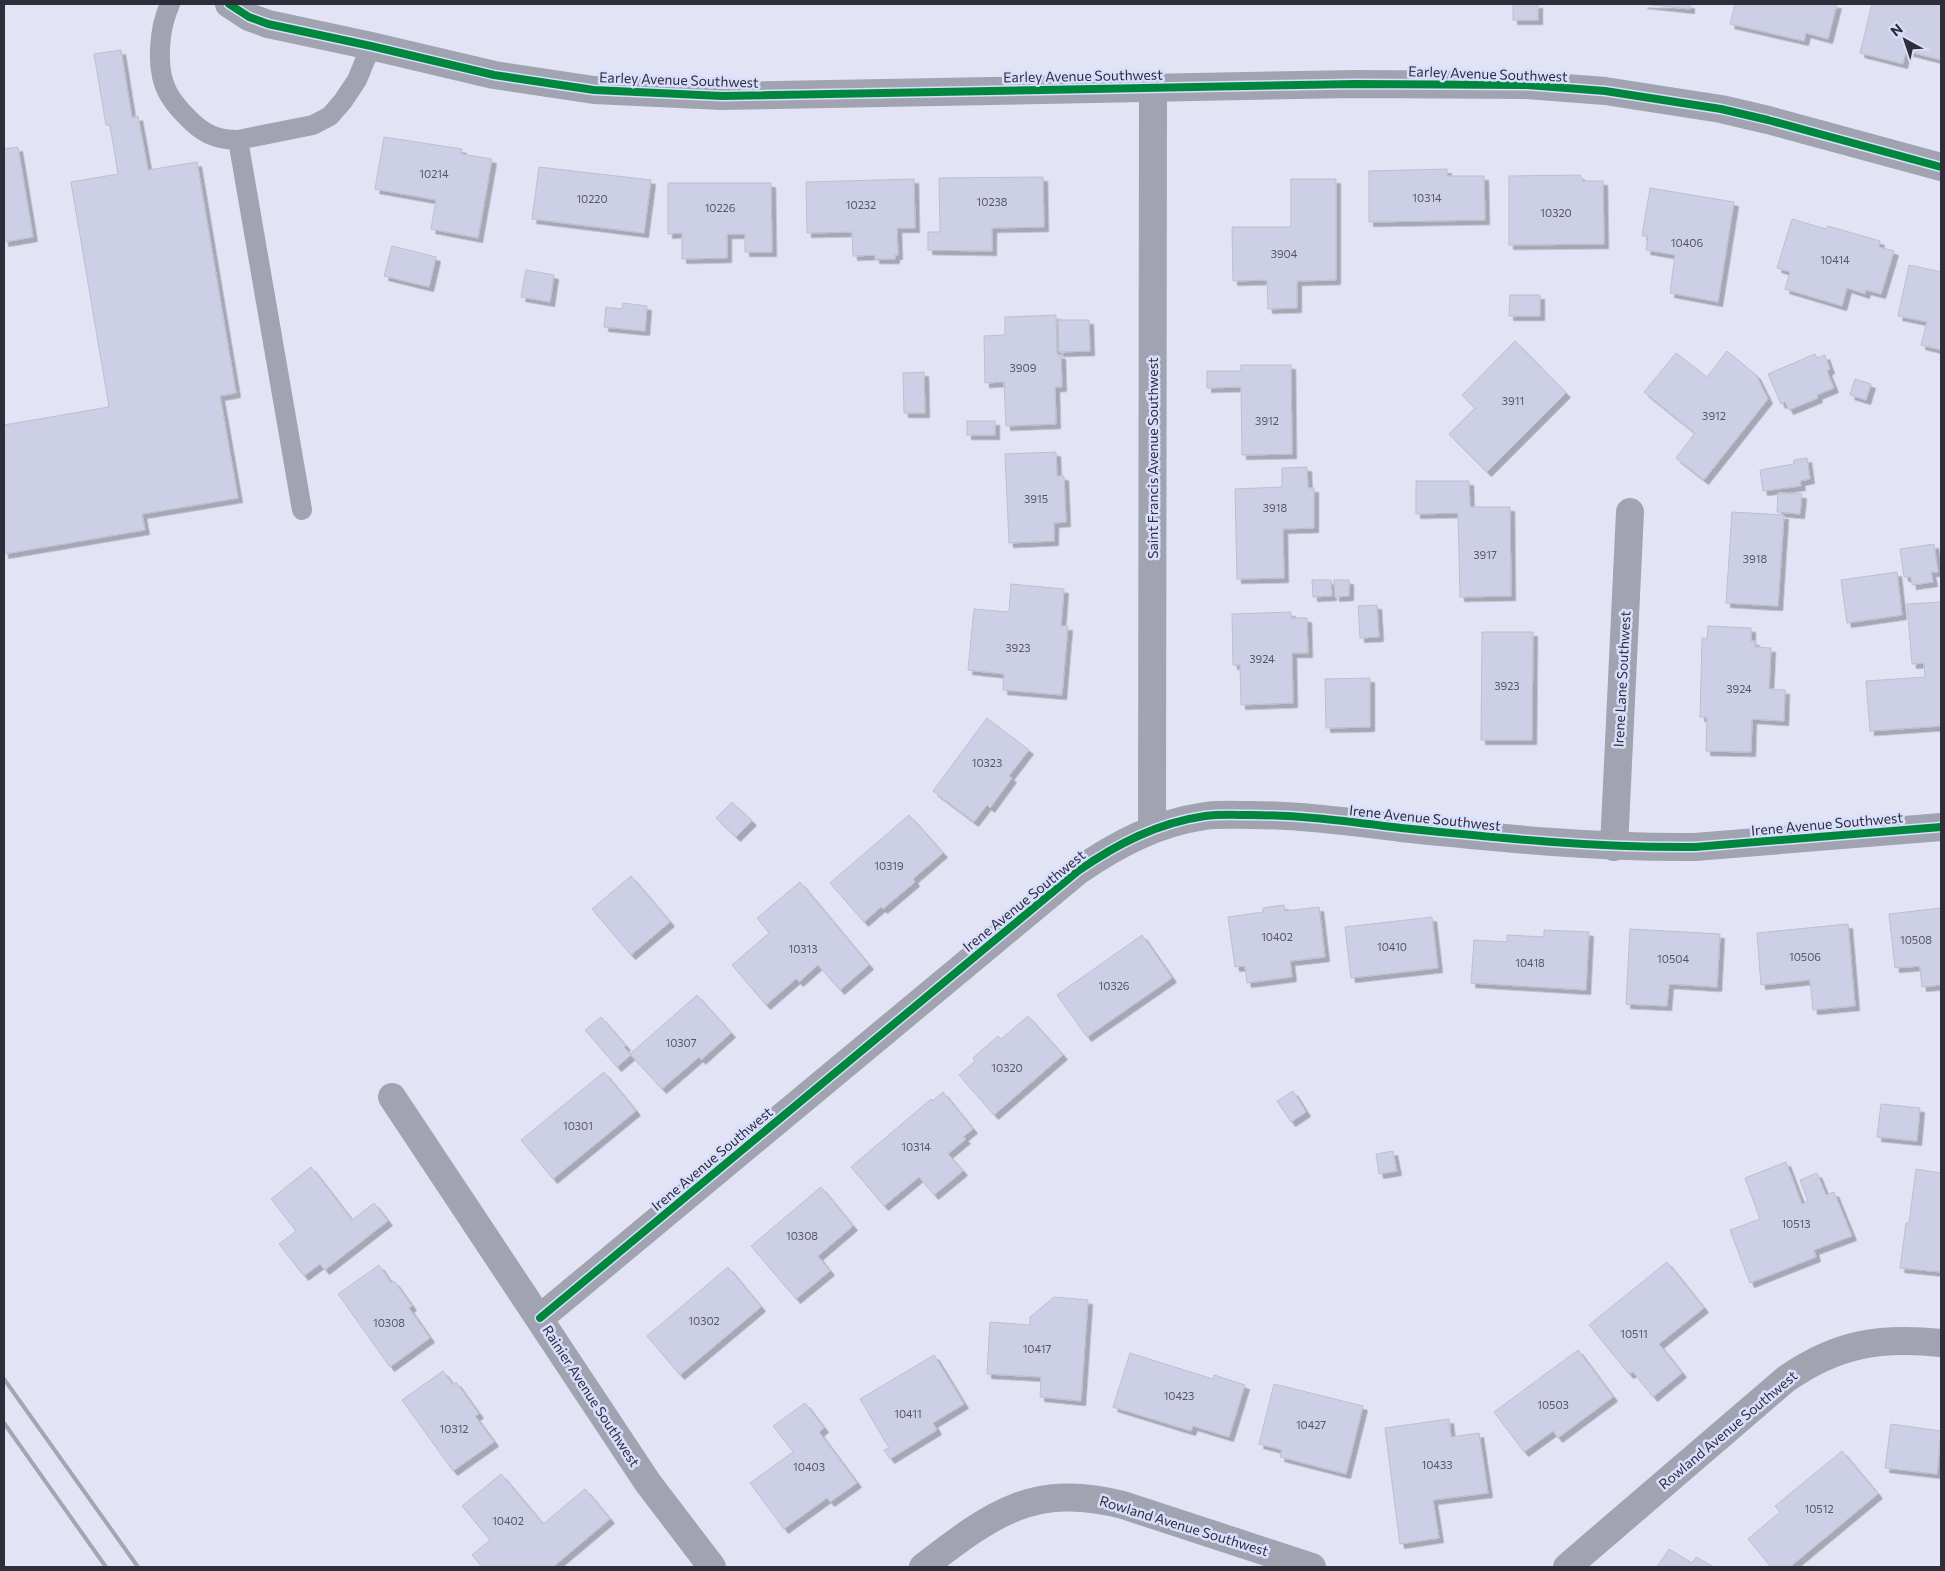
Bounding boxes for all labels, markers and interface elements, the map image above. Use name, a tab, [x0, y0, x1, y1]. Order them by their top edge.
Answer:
north arrow	[1880, 15, 1930, 65]
text: N	[1887, 20, 1906, 40]
street label: Earley Avenue Southwest	[1408, 62, 1568, 85]
street label: Earley Avenue Southwest	[1003, 66, 1163, 85]
street label: Earley Avenue Southwest	[599, 68, 759, 91]
house number: 10214	[419, 167, 449, 180]
house number: 10314	[1412, 191, 1442, 204]
house number: 10220	[576, 192, 608, 205]
house number: 10238	[977, 195, 1008, 208]
house number: 10232	[846, 198, 876, 211]
house number: 10226	[705, 201, 736, 214]
house number: 10320	[1540, 206, 1572, 219]
house number: 10406	[1671, 236, 1703, 249]
house number: 3904	[1271, 247, 1298, 260]
house number: 10414	[1820, 253, 1850, 266]
street label: Saint Francis Avenue Southwest	[1144, 357, 1161, 559]
house number: 3909	[1010, 361, 1037, 374]
house number: 3911	[1502, 394, 1524, 407]
house number: 3912	[1702, 409, 1726, 422]
house number: 3912	[1255, 414, 1279, 427]
house number: 3915	[1024, 492, 1048, 505]
house number: 3918	[1263, 501, 1287, 514]
house number: 3917	[1473, 548, 1497, 561]
house number: 3918	[1743, 552, 1767, 565]
street label: Irene Lane Southwest	[1609, 610, 1634, 748]
house number: 3923	[1005, 641, 1031, 654]
house number: 3924	[1249, 652, 1275, 665]
house number: 3923	[1494, 679, 1520, 692]
house number: 3924	[1726, 682, 1752, 695]
house number: 10323	[972, 756, 1002, 769]
street label: Irene Avenue Southwest	[1348, 801, 1502, 834]
street label: Irene Avenue Southwest	[1750, 808, 1904, 839]
street label: Irene Avenue Southwest	[959, 846, 1088, 955]
house number: 10319	[874, 859, 904, 872]
house number: 10402	[1261, 930, 1293, 943]
house number: 10508	[1900, 933, 1932, 946]
house number: 10410	[1377, 940, 1407, 953]
house number: 10313	[788, 942, 818, 955]
house number: 10506	[1789, 950, 1821, 963]
house number: 10504	[1657, 952, 1689, 965]
house number: 10418	[1515, 956, 1545, 969]
house number: 10326	[1099, 979, 1130, 992]
house number: 10307	[665, 1036, 697, 1049]
house number: 10320	[991, 1061, 1023, 1074]
street label: Irene Avenue Southwest	[648, 1103, 776, 1214]
house number: 10301	[563, 1119, 593, 1132]
house number: 10314	[901, 1140, 931, 1153]
house number: 10513	[1781, 1217, 1811, 1230]
house number: 10308	[786, 1229, 818, 1242]
house number: 10302	[688, 1314, 720, 1327]
house number: 10308	[373, 1316, 405, 1329]
street label: Rainier Avenue Southwest	[539, 1322, 644, 1470]
house number: 10511	[1620, 1327, 1648, 1340]
house number: 10417	[1023, 1342, 1052, 1355]
street label: Rowland Avenue Southwest	[1655, 1366, 1801, 1493]
house number: 10423	[1164, 1389, 1194, 1402]
house number: 10503	[1537, 1398, 1569, 1411]
house number: 10411	[894, 1407, 922, 1420]
house number: 10427	[1296, 1418, 1326, 1431]
house number: 10312	[440, 1422, 468, 1435]
house number: 10433	[1421, 1458, 1453, 1471]
house number: 10403	[793, 1460, 825, 1473]
street label: Rowland Avenue Southwest	[1098, 1492, 1271, 1559]
house number: 10512	[1804, 1502, 1834, 1515]
house number: 10402	[492, 1514, 524, 1527]

